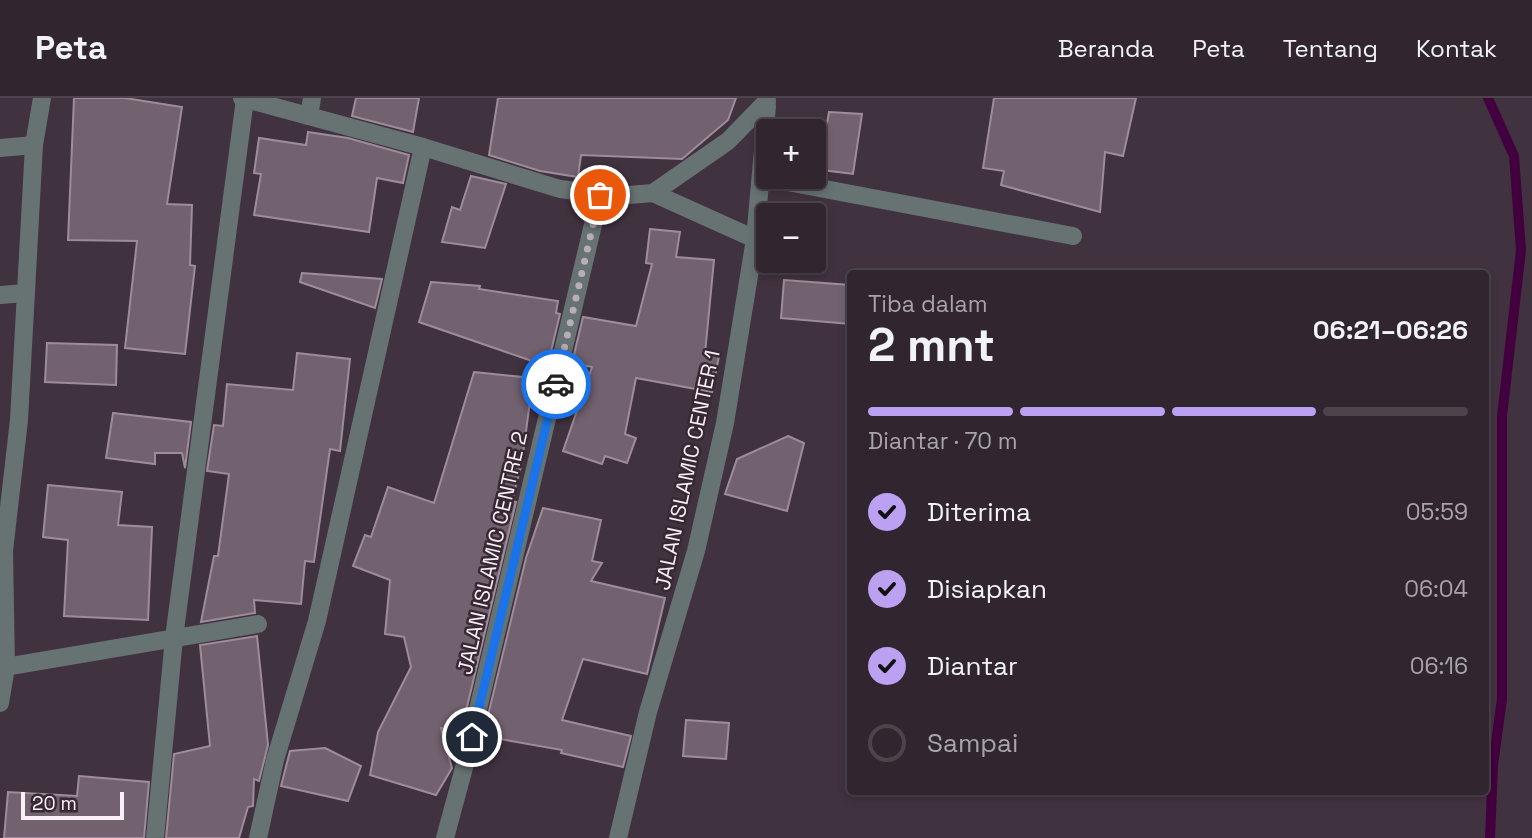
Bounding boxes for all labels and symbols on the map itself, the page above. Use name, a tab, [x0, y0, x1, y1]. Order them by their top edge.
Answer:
pin	[570, 165, 630, 225]
street label: JALAN ISLAMIC CENTER 1	[648, 347, 726, 593]
courier	[521, 349, 591, 419]
street label: JALAN ISLAMIC CENTRE 2	[451, 429, 533, 677]
pin	[442, 707, 502, 767]
scale bar	[21, 789, 124, 821]

